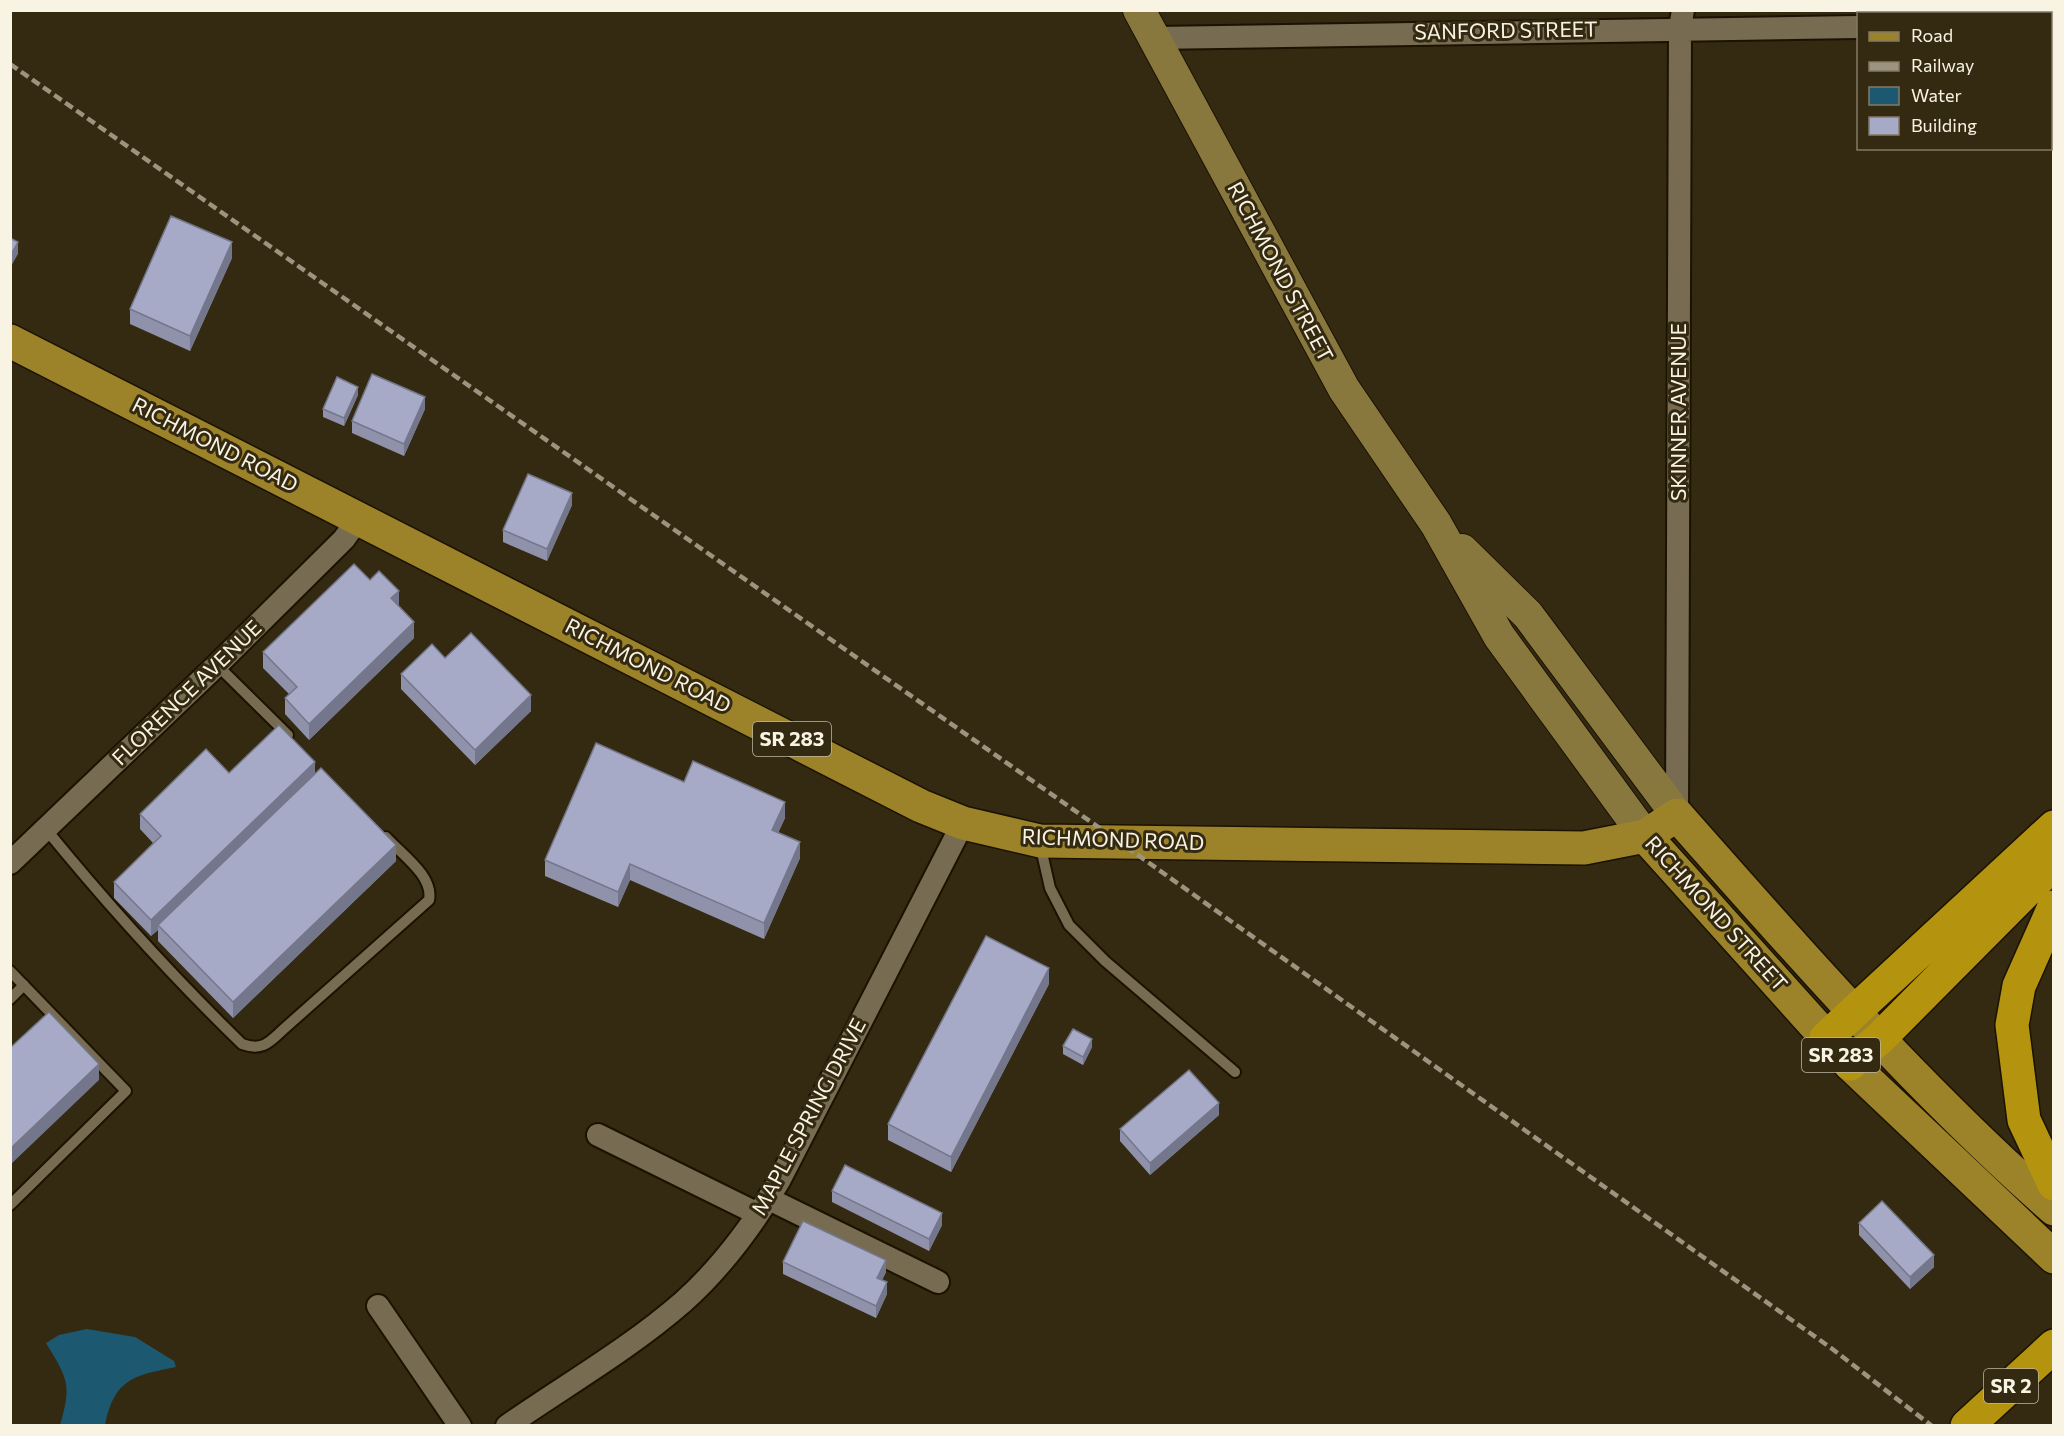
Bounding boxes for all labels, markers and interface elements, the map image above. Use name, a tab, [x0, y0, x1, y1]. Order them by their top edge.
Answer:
legend	[1857, 12, 2052, 150]
street label: SANFORD STREET	[1414, 15, 1598, 44]
text: Road	[1911, 24, 1953, 46]
text: Railway	[1911, 54, 1974, 76]
text: Water	[1911, 84, 1962, 106]
text: Building	[1911, 114, 1977, 136]
street label: RICHMOND STREET	[1223, 177, 1339, 366]
street label: SKINNER AVENUE	[1665, 323, 1690, 501]
street label: RICHMOND ROAD	[129, 391, 303, 496]
street label: RICHMOND ROAD	[562, 612, 736, 717]
street label: FLORENCE AVENUE	[106, 614, 266, 770]
road number: SR 283	[753, 722, 831, 756]
street label: RICHMOND ROAD	[1021, 823, 1205, 854]
street label: RICHMOND STREET	[1641, 830, 1793, 996]
street label: MAPLE SPRING DRIVE	[745, 1014, 870, 1219]
road number: SR 283	[1802, 1038, 1880, 1072]
road number: SR 2	[1984, 1369, 2038, 1403]

